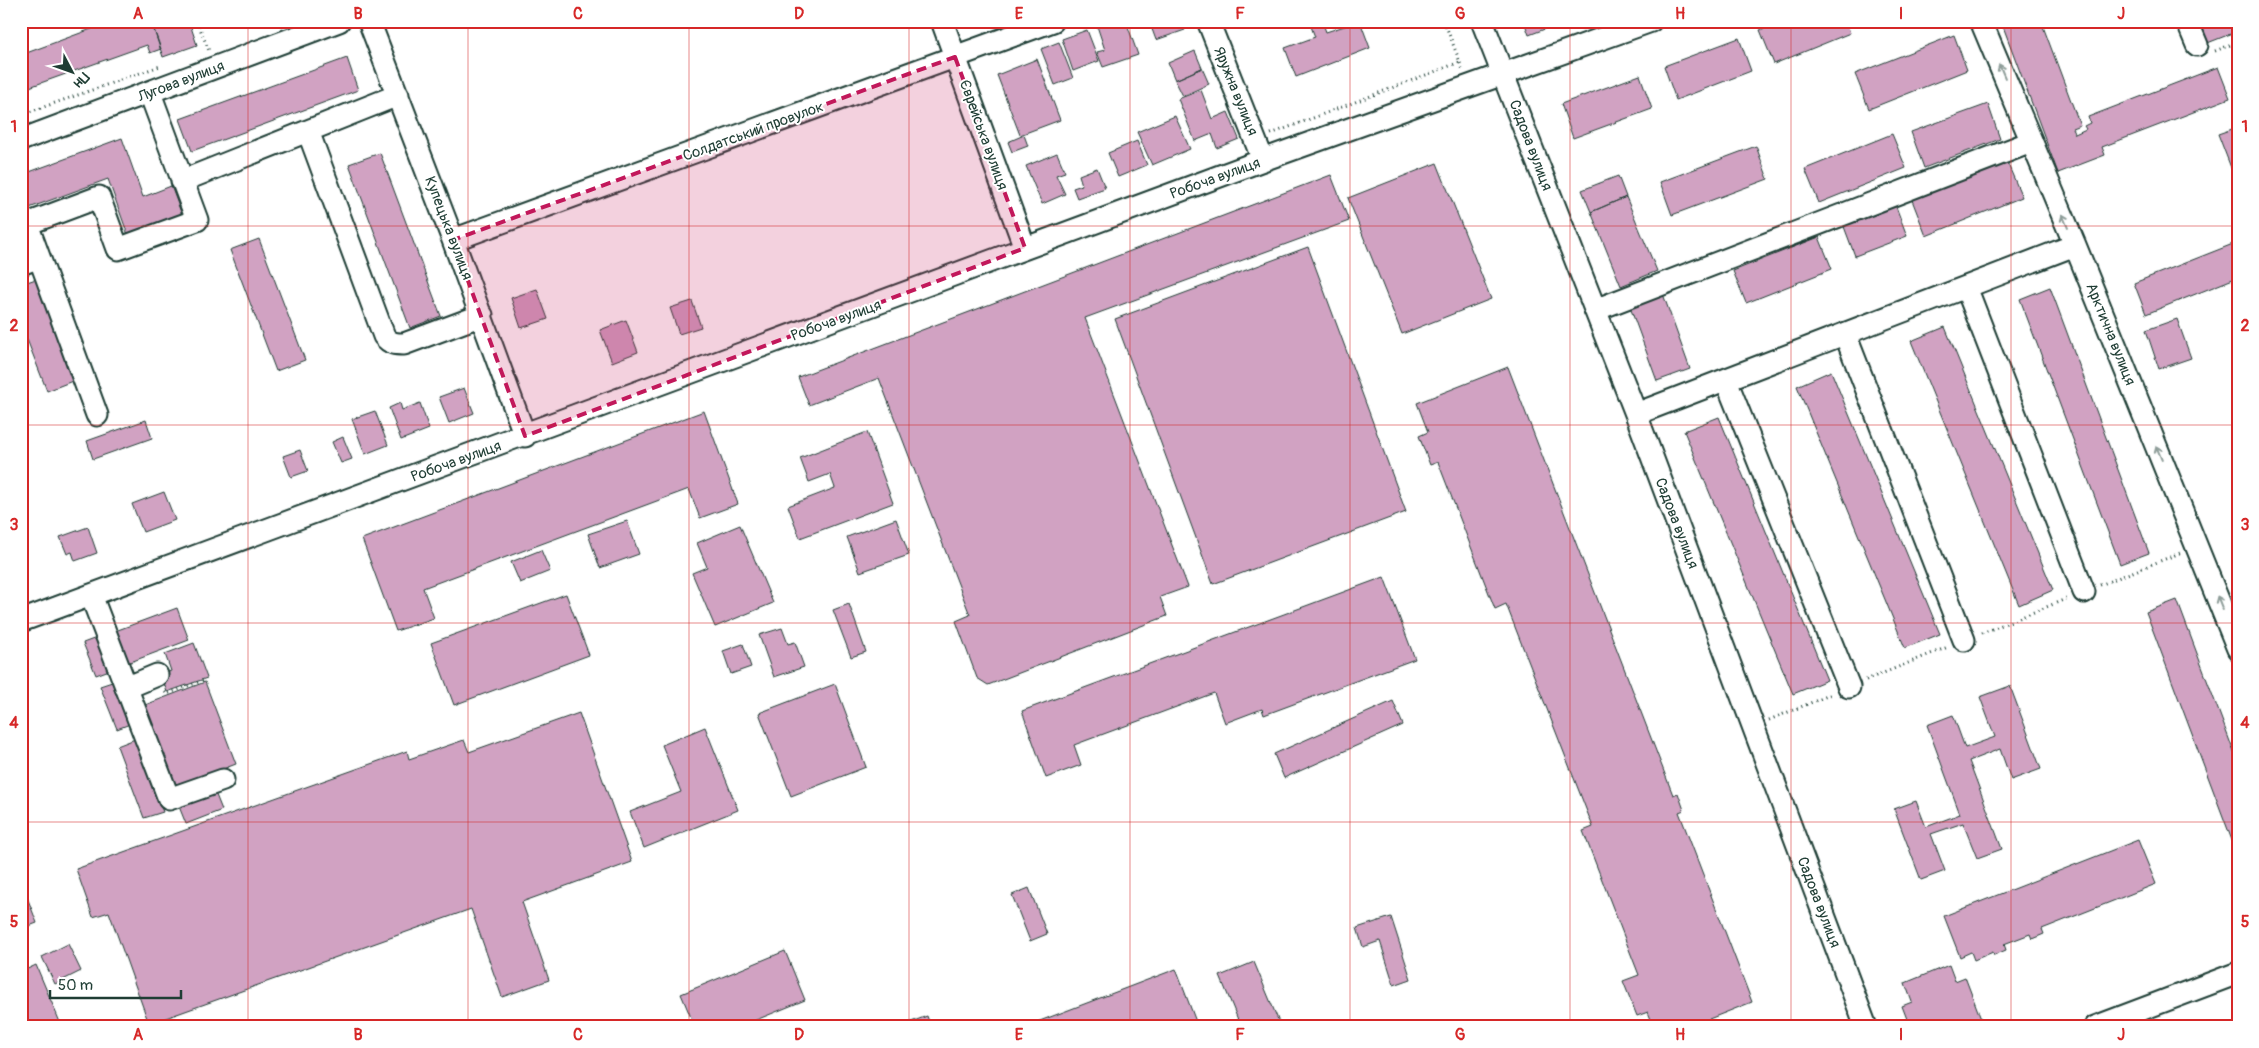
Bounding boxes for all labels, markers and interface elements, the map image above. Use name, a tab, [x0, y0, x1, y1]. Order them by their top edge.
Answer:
text: A	[133, 4, 144, 24]
text: B	[353, 4, 363, 24]
text: C	[573, 4, 583, 24]
text: D	[794, 4, 804, 24]
text: E	[1015, 4, 1024, 24]
text: F	[1235, 4, 1245, 24]
text: G	[1455, 4, 1466, 24]
text: H	[1675, 4, 1685, 24]
text: I	[1899, 4, 1903, 24]
text: J	[2117, 4, 2125, 24]
street label: Яружна вулиця	[1209, 44, 1262, 138]
north arrow	[48, 48, 98, 98]
street label: Лугова вулиця	[134, 56, 227, 107]
one-way arrow	[1997, 64, 2006, 79]
text: Пн	[70, 69, 93, 92]
street label: Єврейська вулиця	[955, 78, 1012, 193]
street label: Солдатський провулок	[680, 97, 826, 166]
street label: Садова вулиця	[1505, 97, 1557, 193]
text: 1	[11, 117, 17, 137]
text: 1	[2242, 117, 2248, 137]
street label: Робоча вулиця	[1167, 153, 1263, 204]
street label: Купецька вулиця	[420, 174, 477, 283]
one-way arrow	[2059, 214, 2069, 229]
street label: Арктична вулиця	[2081, 280, 2140, 388]
street label: Робоча вулиця	[788, 295, 884, 346]
text: 2	[10, 316, 19, 336]
text: 2	[2241, 316, 2250, 336]
street label: Робоча вулиця	[408, 436, 504, 487]
one-way arrow	[2153, 446, 2163, 461]
street label: Садова вулиця	[1651, 475, 1703, 571]
text: 3	[10, 515, 19, 535]
text: 3	[2241, 515, 2250, 535]
one-way arrow	[2214, 596, 2224, 611]
text: 4	[9, 713, 19, 733]
text: 4	[2240, 713, 2250, 733]
street label: Садова вулиця	[1793, 854, 1845, 950]
text: 5	[10, 912, 19, 932]
text: 5	[2241, 912, 2250, 932]
scale bar	[50, 968, 181, 1000]
text: 50 m	[58, 976, 93, 995]
text: A	[133, 1025, 144, 1045]
text: B	[353, 1025, 363, 1045]
text: C	[573, 1025, 583, 1045]
text: D	[794, 1025, 804, 1045]
text: E	[1015, 1025, 1024, 1045]
text: F	[1235, 1025, 1245, 1045]
text: G	[1455, 1025, 1466, 1045]
text: H	[1675, 1025, 1685, 1045]
text: I	[1899, 1025, 1903, 1045]
text: J	[2117, 1025, 2125, 1045]

